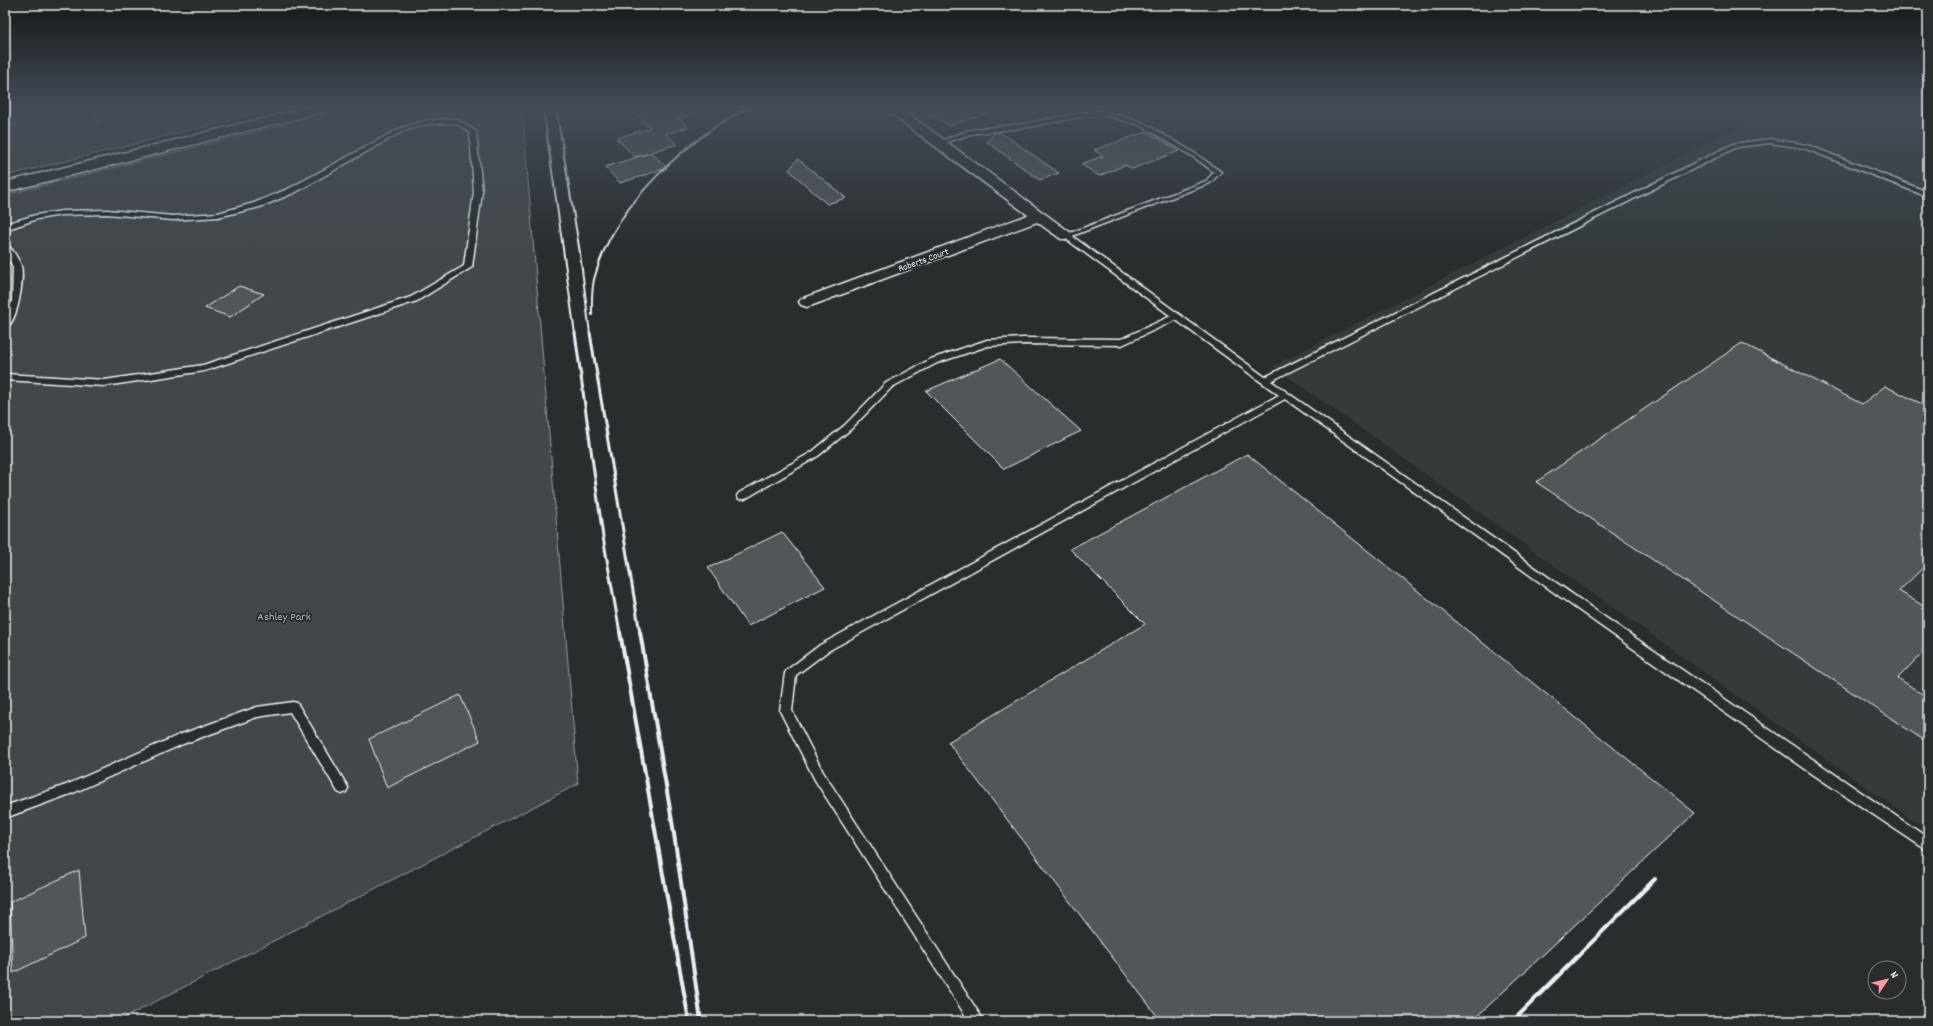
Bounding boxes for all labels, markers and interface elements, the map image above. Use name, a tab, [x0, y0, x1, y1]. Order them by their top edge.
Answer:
street label: Roberts Court	[896, 245, 951, 277]
park label: Ashley Park	[257, 609, 311, 626]
north arrow	[1867, 960, 1907, 1000]
text: N	[1885, 969, 1902, 983]

